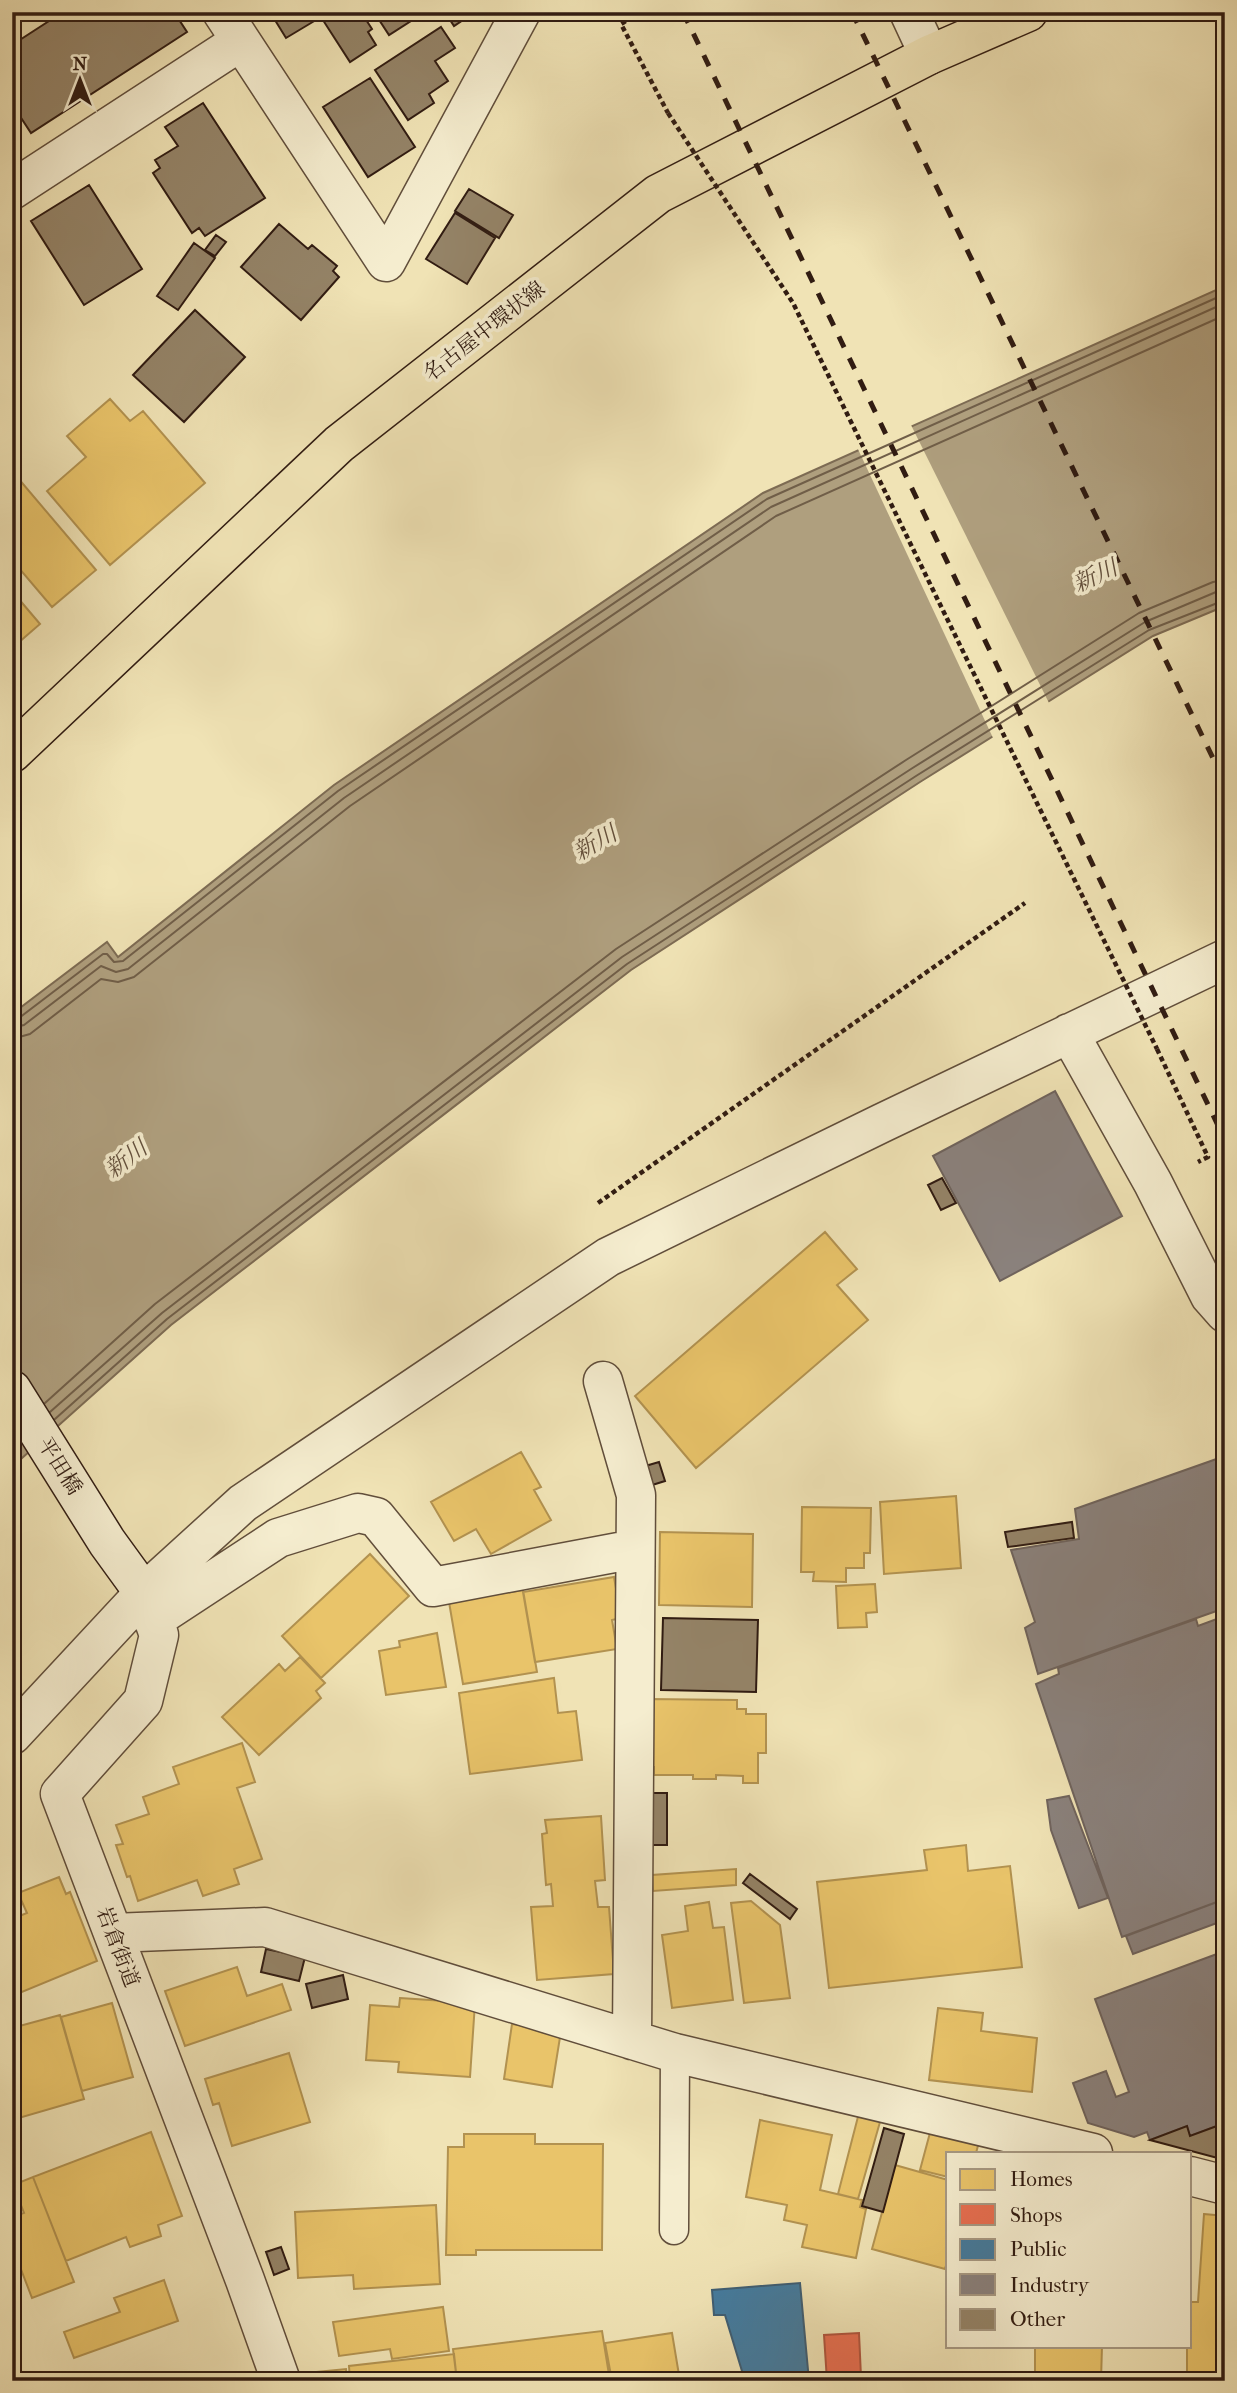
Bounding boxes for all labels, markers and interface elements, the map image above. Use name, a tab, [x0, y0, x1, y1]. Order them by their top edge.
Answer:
north arrow	[46, 46, 116, 116]
text: N	[73, 53, 88, 75]
street label: 名古屋中環状線	[419, 276, 549, 386]
water label: 新川	[1068, 553, 1124, 598]
water label: 新川	[568, 818, 624, 866]
water label: 新川	[100, 1133, 155, 1184]
street label: 平田橋	[33, 1433, 87, 1499]
street label: 岩倉街道	[92, 1903, 144, 1991]
legend	[946, 2152, 1192, 2348]
text: Homes	[1010, 2167, 1073, 2191]
text: Shops	[1010, 2203, 1063, 2227]
text: Public	[1010, 2237, 1066, 2261]
text: Industry	[1010, 2273, 1090, 2297]
text: Other	[1010, 2307, 1065, 2331]

